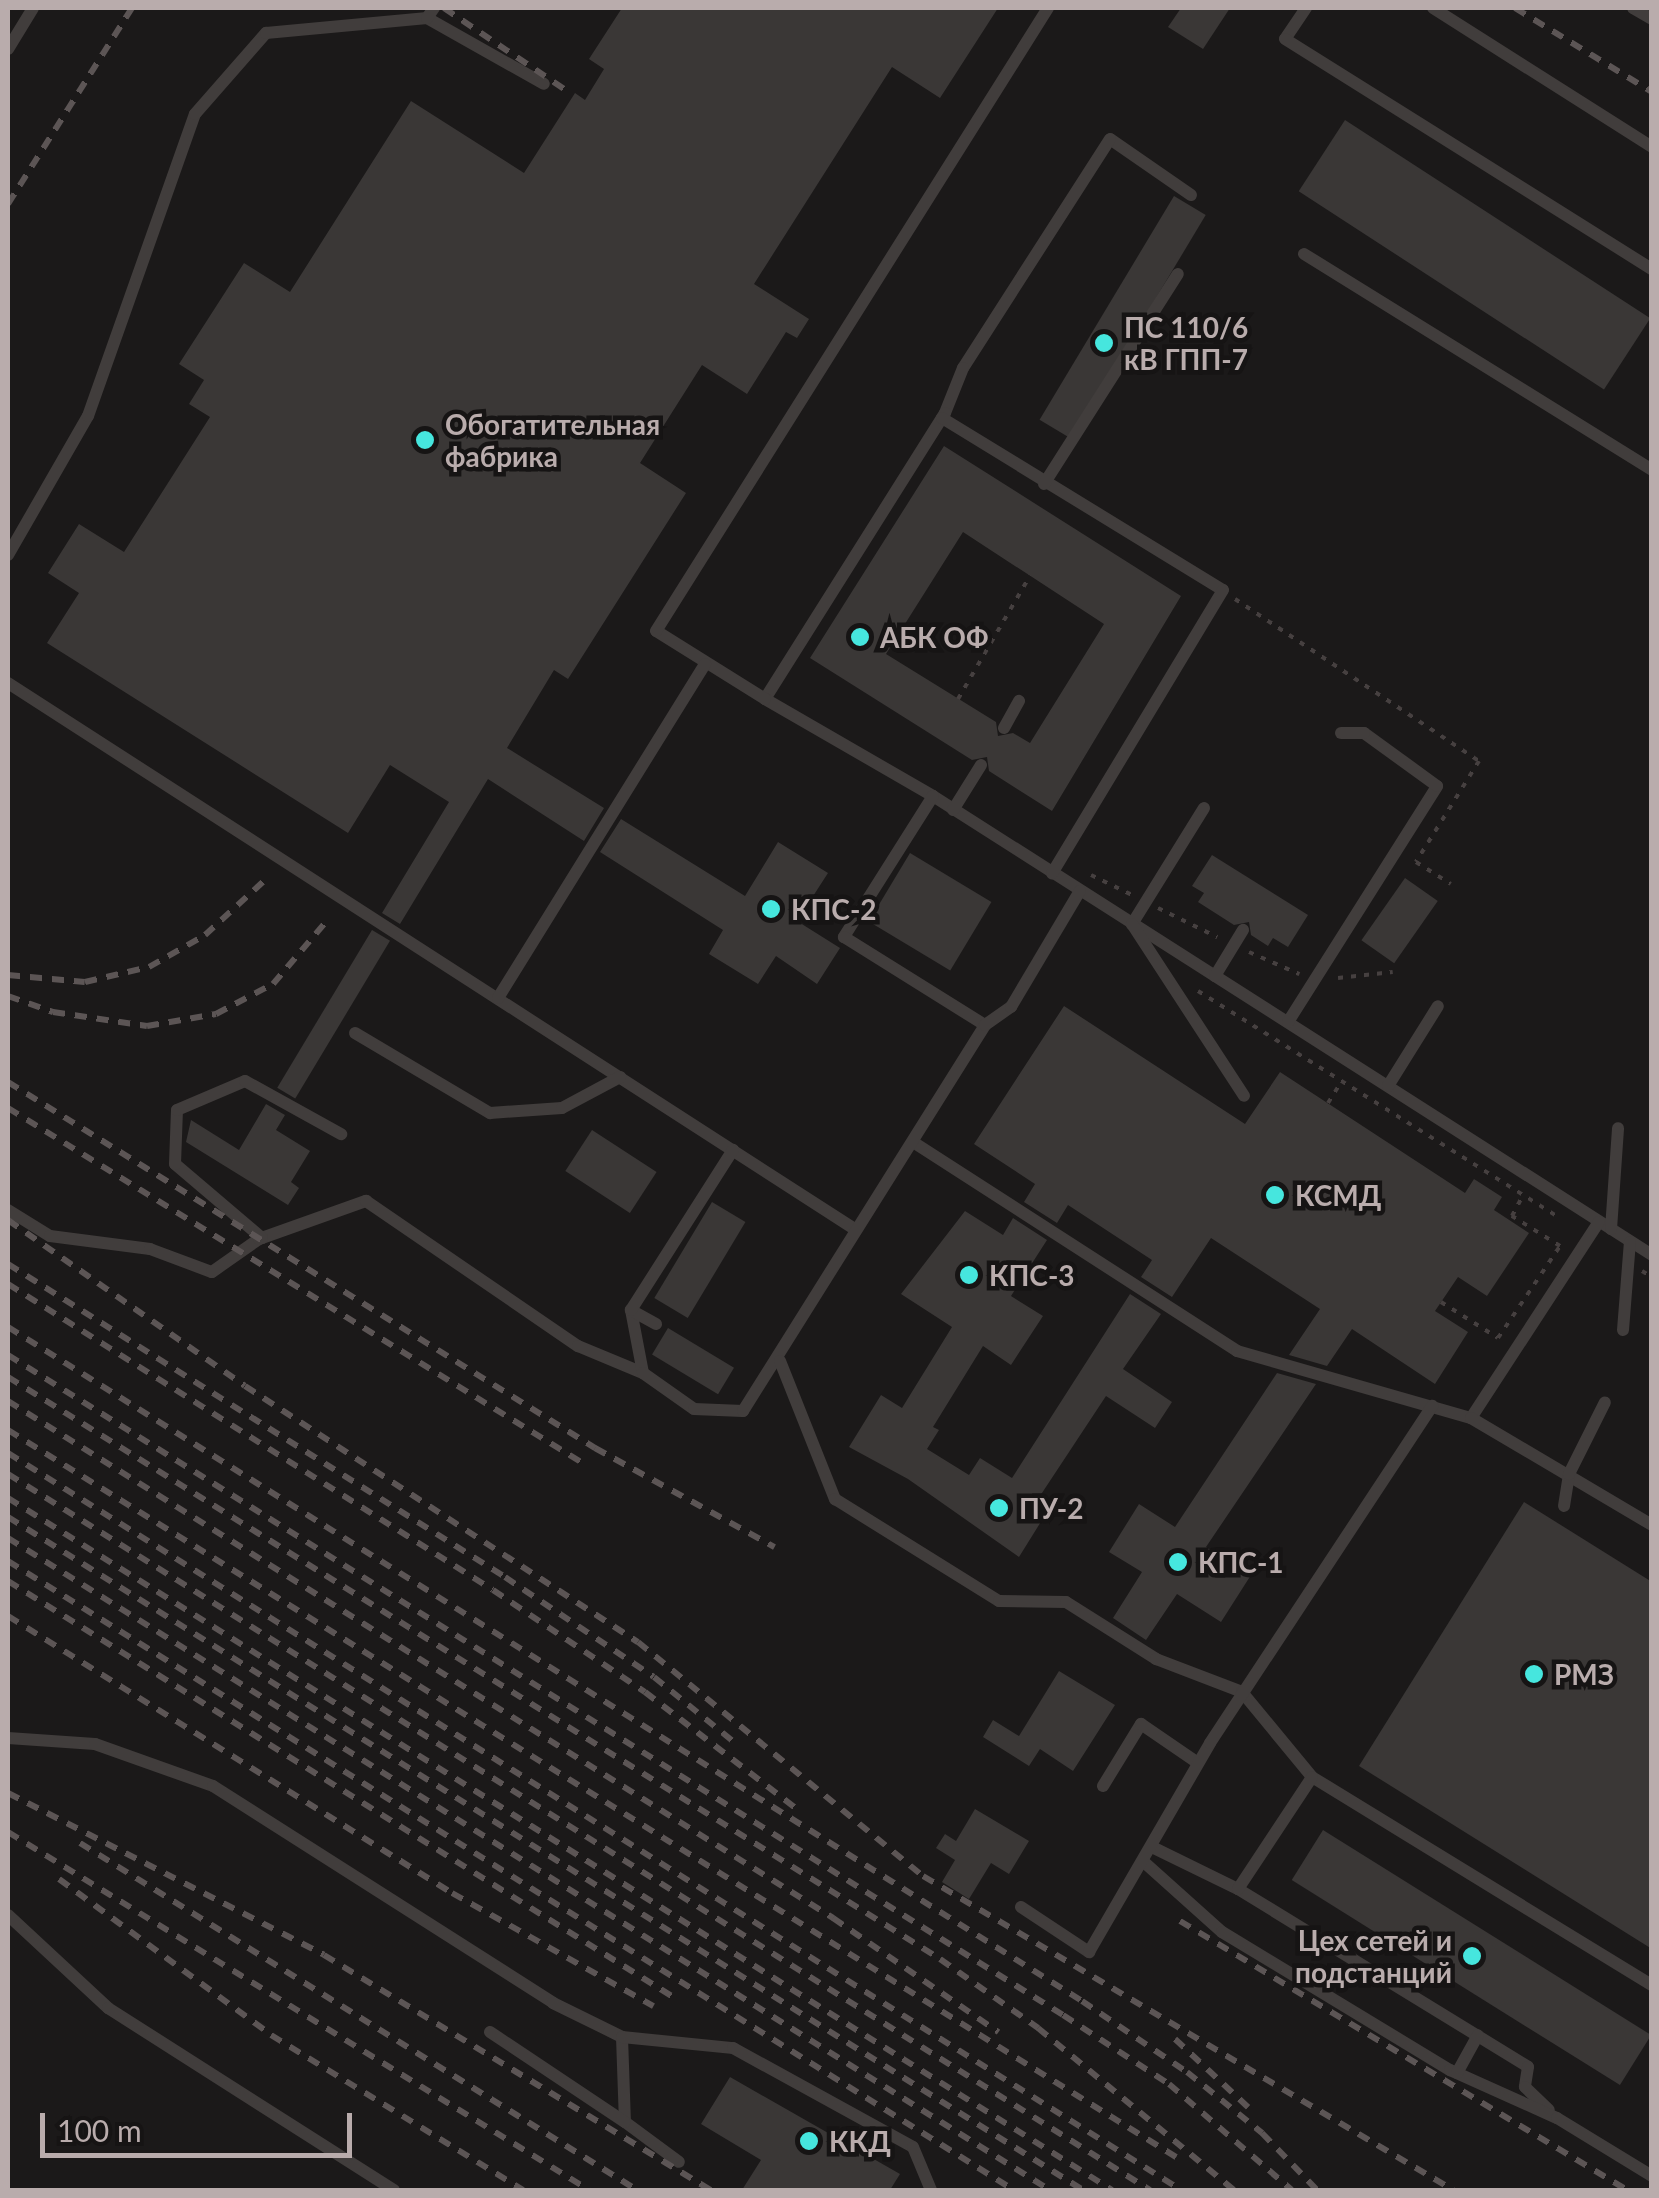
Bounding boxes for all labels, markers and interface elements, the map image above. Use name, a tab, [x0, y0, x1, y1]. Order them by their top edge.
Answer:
place label: ПС 110/6 кВ ГПП-7	[1124, 310, 1248, 376]
marker: ПС 110/6 кВ ГПП-7	[1093, 332, 1115, 354]
place label: Обогатительная фабрика	[445, 407, 660, 473]
marker: Обогатительная фабрика	[414, 429, 436, 451]
place label: АБК ОФ	[880, 620, 988, 654]
marker: АБК ОФ	[849, 626, 871, 648]
place label: КПС-2	[791, 892, 877, 926]
marker: КПС-2	[760, 898, 782, 920]
place label: КСМД	[1295, 1178, 1381, 1212]
marker: КСМД	[1264, 1184, 1286, 1206]
place label: КПС-3	[989, 1258, 1075, 1292]
marker: КПС-3	[958, 1264, 980, 1286]
place label: ПУ-2	[1019, 1491, 1083, 1525]
marker: ПУ-2	[988, 1497, 1010, 1519]
place label: КПС-1	[1198, 1545, 1284, 1579]
marker: КПС-1	[1167, 1551, 1189, 1573]
place label: РМЗ	[1554, 1657, 1614, 1691]
marker: РМЗ	[1523, 1663, 1545, 1685]
place label: Цех сетей и подстанций	[1295, 1923, 1452, 1989]
marker: Цех сетей и подстанций	[1461, 1945, 1483, 1967]
scale bar	[45, 2093, 358, 2155]
text: 100 m	[57, 2112, 142, 2148]
place label: ККД	[829, 2124, 891, 2158]
marker: ККД	[798, 2130, 820, 2152]

